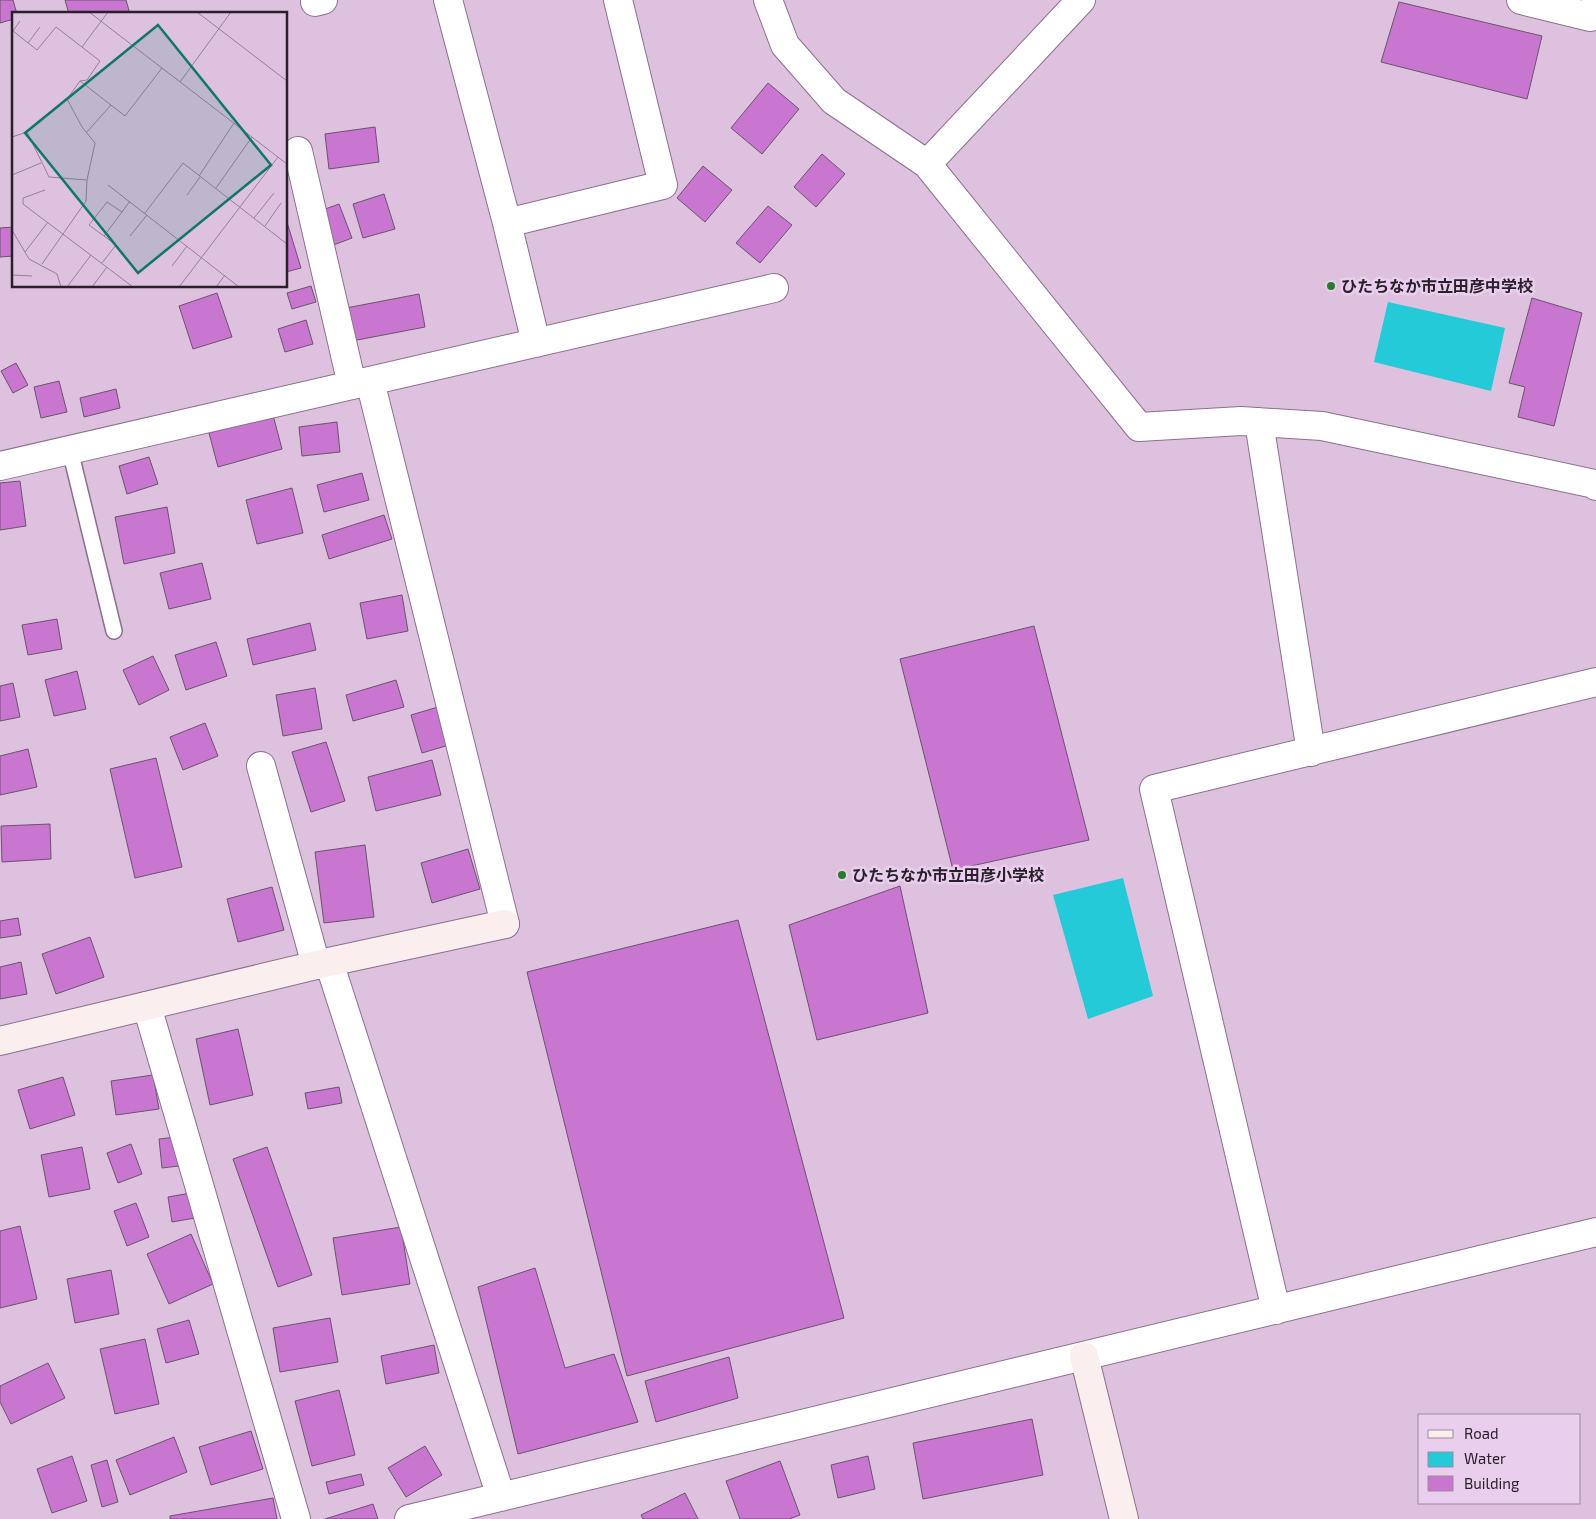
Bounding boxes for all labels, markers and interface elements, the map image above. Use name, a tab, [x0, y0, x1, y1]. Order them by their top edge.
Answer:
inset map	[12, 12, 288, 288]
place label: ひたちなか市立田彦中学校	[1341, 276, 1533, 295]
marker: ひたちなか市立田彦中学校	[1325, 280, 1337, 292]
place label: ひたちなか市立田彦小学校	[852, 865, 1044, 884]
marker: ひたちなか市立田彦小学校	[836, 869, 848, 881]
legend	[1418, 1414, 1581, 1504]
text: Road	[1464, 1424, 1499, 1442]
text: Water	[1464, 1449, 1506, 1467]
text: Building	[1464, 1474, 1520, 1492]

